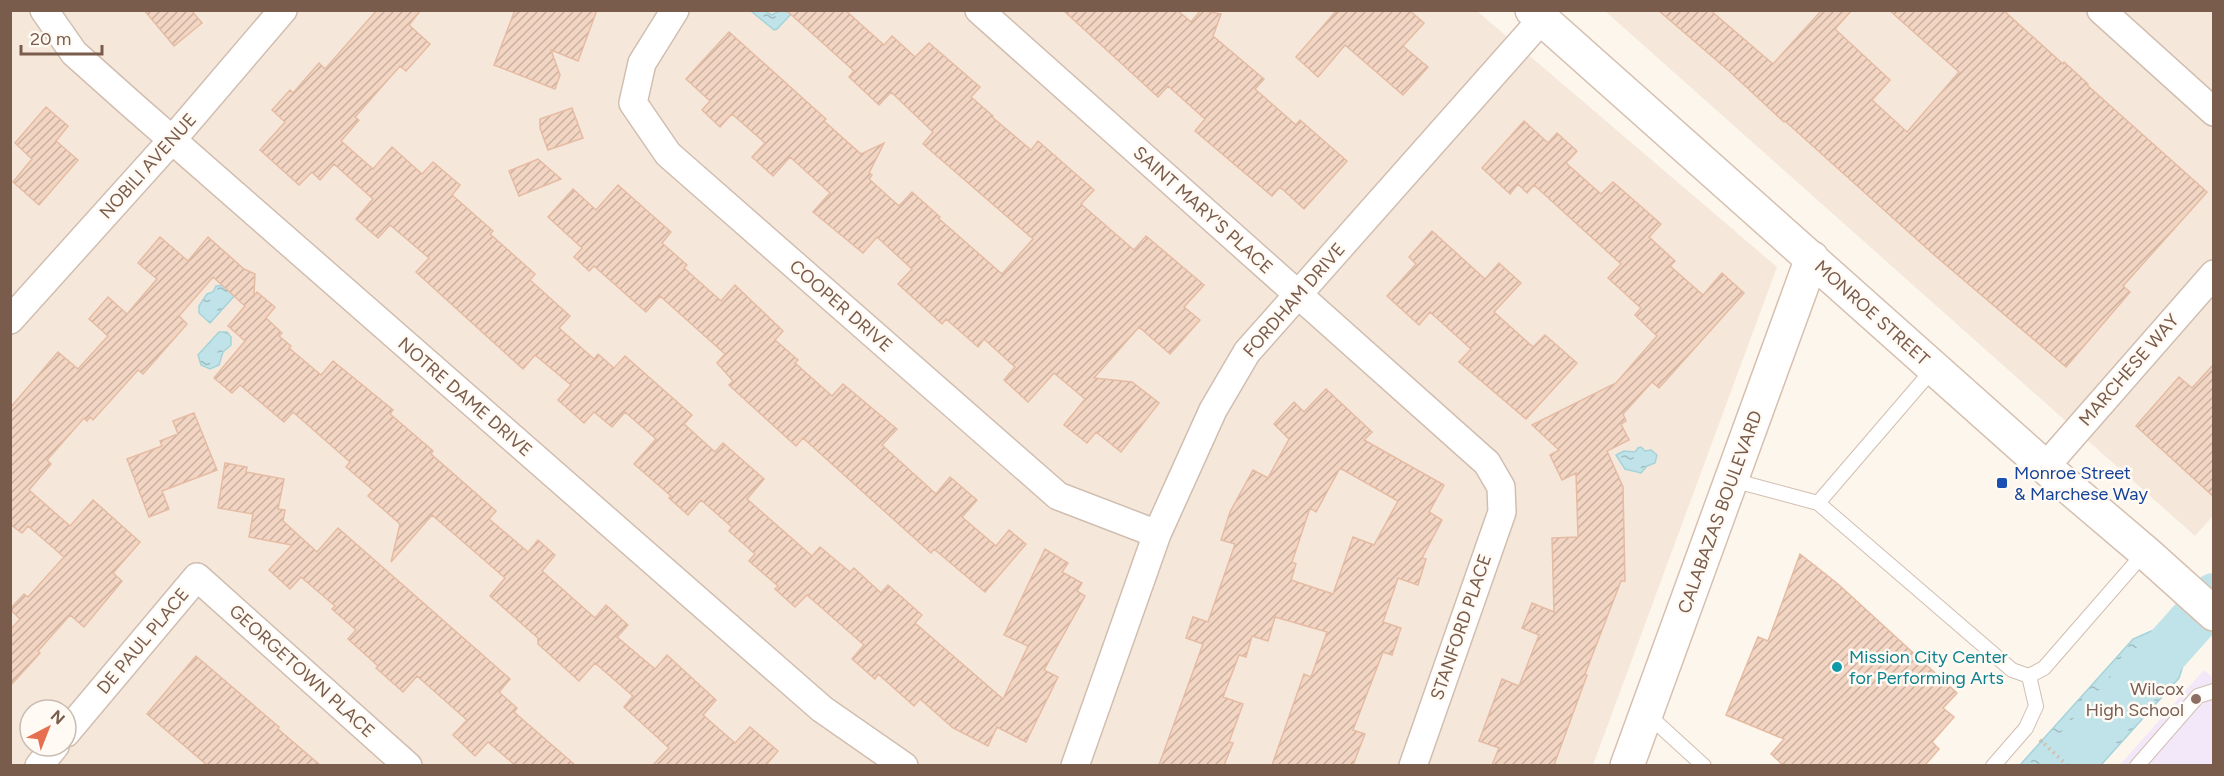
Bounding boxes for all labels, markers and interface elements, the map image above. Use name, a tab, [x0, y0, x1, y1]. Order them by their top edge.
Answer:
scale bar	[21, 18, 102, 56]
text: 20 m	[30, 28, 71, 50]
street label: NOBILI AVENUE	[95, 109, 201, 223]
street label: SAINT MARY'S PLACE	[1129, 142, 1277, 278]
street label: FORDHAM DRIVE	[1238, 238, 1350, 362]
street label: COOPER DRIVE	[785, 255, 897, 357]
street label: MONROE STREET	[1810, 256, 1934, 370]
street label: MARCHESE WAY	[2074, 309, 2184, 431]
street label: NOTRE DAME DRIVE	[393, 333, 537, 461]
street label: CALABAZAS BOULEVARD	[1673, 408, 1767, 616]
place label: Monroe Street & Marchese Way	[2014, 462, 2148, 505]
marker: Monroe Street & Marchese Way	[1995, 476, 2009, 490]
street label: STANFORD PLACE	[1426, 551, 1496, 703]
street label: DE PAUL PLACE	[92, 583, 194, 699]
street label: GEORGETOWN PLACE	[225, 600, 379, 742]
place label: Mission City Center for Performing Arts	[1849, 646, 2008, 689]
marker: Mission City Center for Performing Arts	[1830, 660, 1844, 674]
place label: Wilcox High School	[2086, 678, 2184, 721]
marker: Wilcox High School	[2189, 692, 2203, 706]
north arrow	[18, 698, 78, 758]
text: N	[47, 706, 69, 728]

